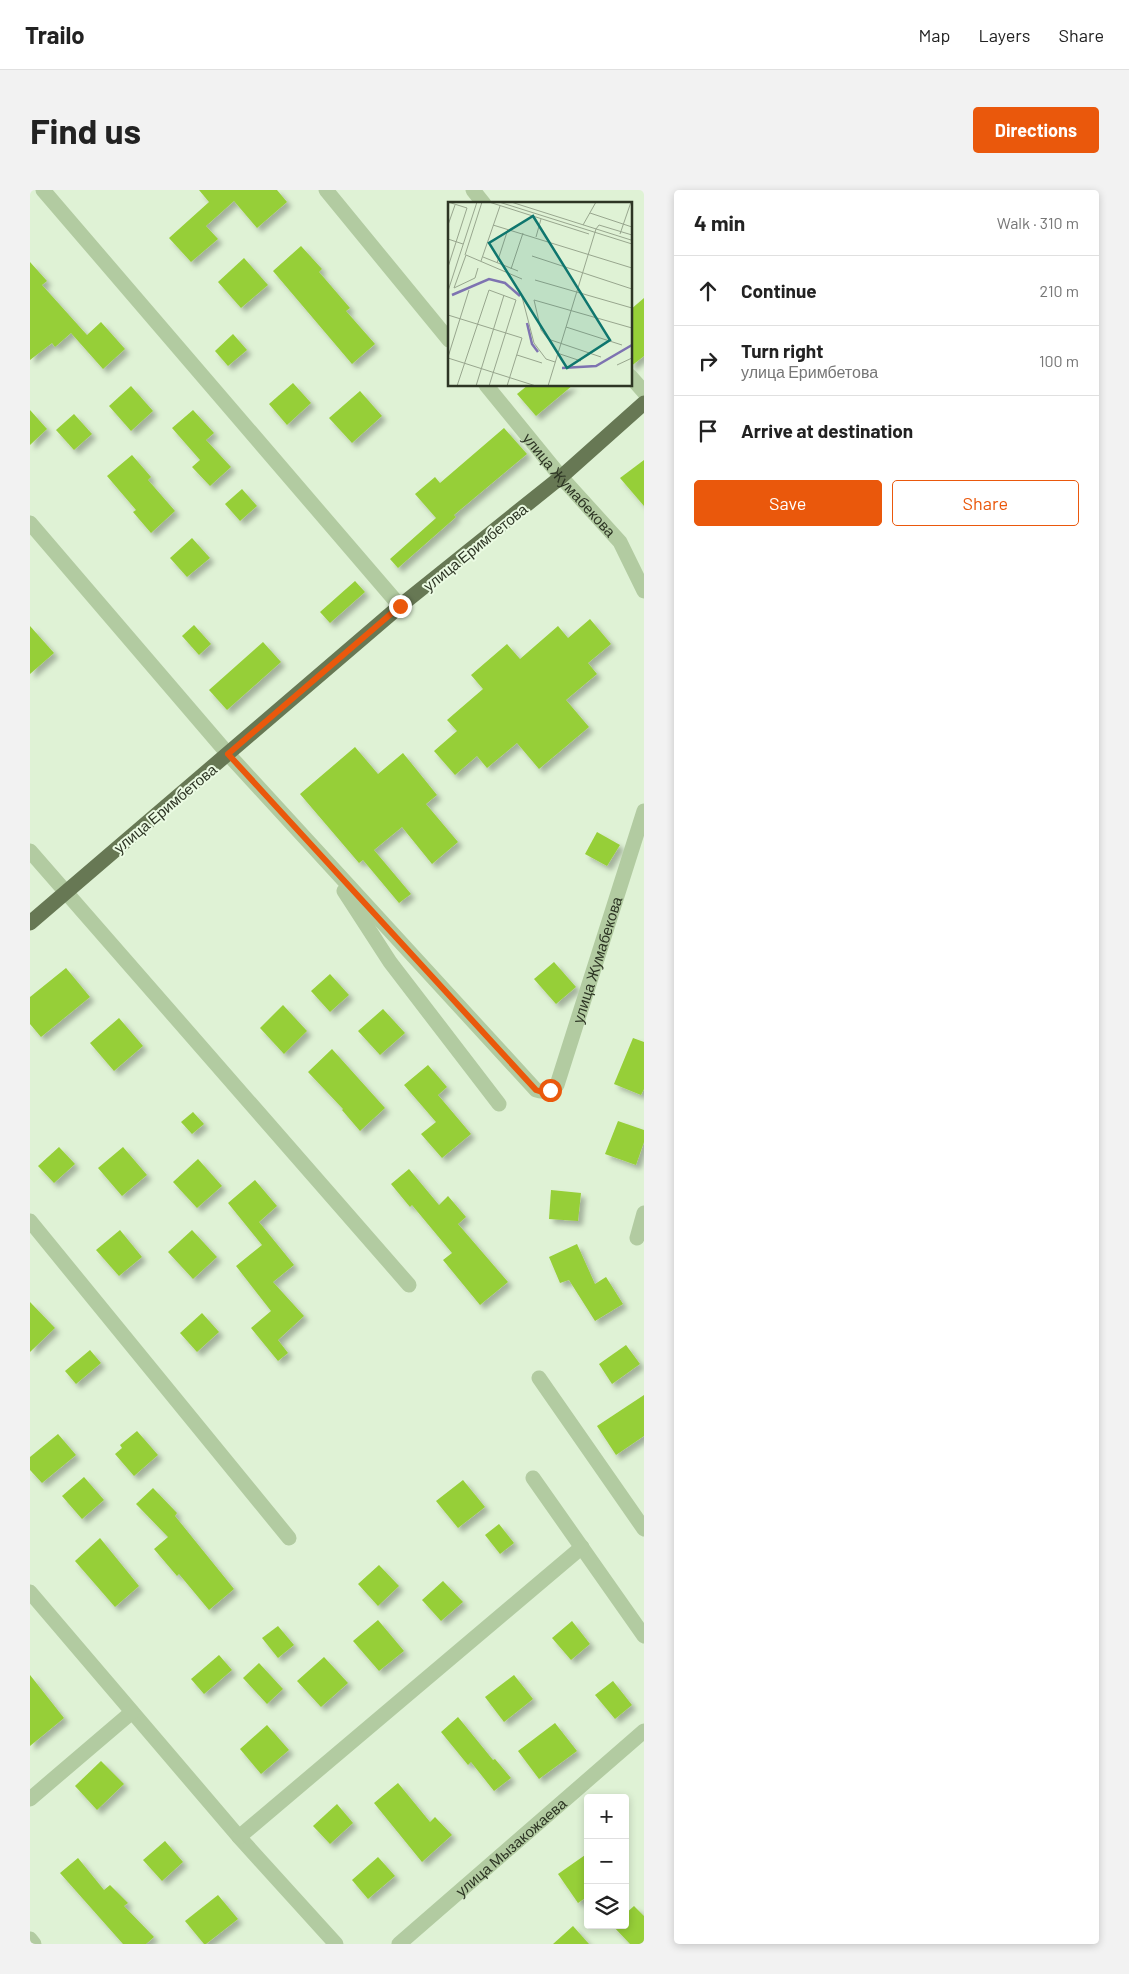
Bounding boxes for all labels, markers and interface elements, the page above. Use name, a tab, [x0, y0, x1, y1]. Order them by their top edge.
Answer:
text: Trailo	[25, 20, 85, 49]
text: Map	[918, 24, 950, 46]
text: Layers	[978, 24, 1031, 46]
text: Share	[1059, 24, 1104, 46]
button: Directions	[973, 107, 1099, 153]
text: Find us	[30, 109, 141, 151]
inset map	[448, 202, 632, 386]
text: 4 min	[694, 210, 745, 235]
text: Walk · 310 m	[997, 213, 1079, 232]
icon: ahead	[694, 277, 722, 305]
text: Continue	[741, 279, 817, 302]
text: 210 m	[1040, 281, 1079, 300]
text: Turn right	[741, 339, 823, 362]
icon: right	[694, 347, 722, 375]
text: 100 m	[1039, 351, 1079, 370]
text: улица Еримбетова	[741, 362, 878, 381]
icon: arrive	[694, 417, 722, 445]
text: Arrive at destination	[741, 419, 913, 442]
street label: улица Жумабекова	[519, 429, 620, 541]
button: Save	[694, 480, 882, 526]
button: Share	[892, 480, 1079, 526]
street label: улица Еримбетова	[419, 499, 531, 594]
route end	[389, 595, 412, 618]
street label: улица Еримбетова	[110, 759, 221, 856]
street label: улица Жумабекова	[568, 894, 626, 1025]
route start	[539, 1079, 562, 1102]
street label: улица Мызакожаева	[452, 1794, 570, 1900]
map controls	[584, 1794, 629, 1929]
button: +	[584, 1794, 629, 1839]
button: −	[584, 1839, 629, 1884]
button: layers	[584, 1884, 629, 1929]

